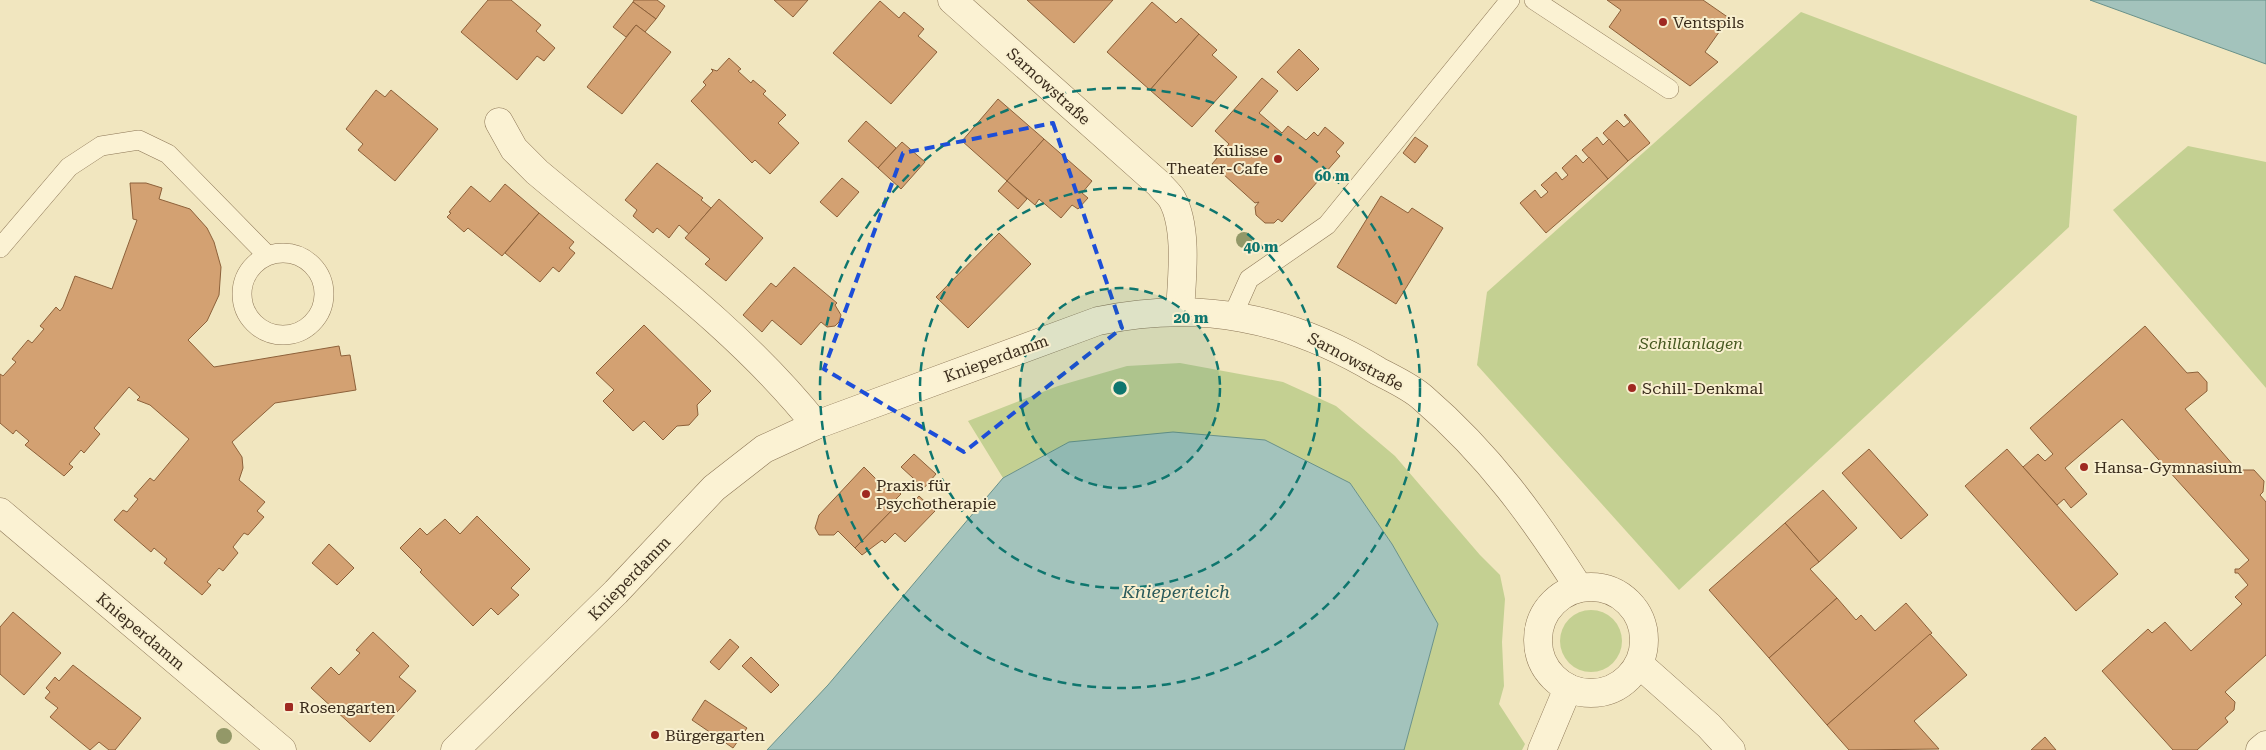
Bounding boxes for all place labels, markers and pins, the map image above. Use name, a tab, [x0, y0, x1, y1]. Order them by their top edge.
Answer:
place label: Ventspils	[1673, 13, 1744, 32]
marker: Ventspils	[1657, 16, 1669, 28]
place label: Kulisse Theater-Cafe	[1166, 141, 1268, 178]
marker: Kulisse Theater-Cafe	[1272, 153, 1284, 165]
centre of rings	[1111, 379, 1129, 397]
place label: Schill-Denkmal	[1642, 379, 1763, 398]
marker: Schill-Denkmal	[1626, 382, 1638, 394]
place label: Hansa-Gymnasium	[2094, 458, 2243, 477]
marker: Hansa-Gymnasium	[2078, 461, 2090, 473]
place label: Praxis für Psychotherapie	[876, 476, 997, 513]
marker: Praxis für Psychotherapie	[860, 488, 872, 500]
place label: Rosengarten	[299, 698, 396, 717]
marker: Rosengarten	[283, 701, 295, 713]
place label: Bürgergarten	[665, 726, 765, 745]
marker: Bürgergarten	[649, 729, 661, 741]

